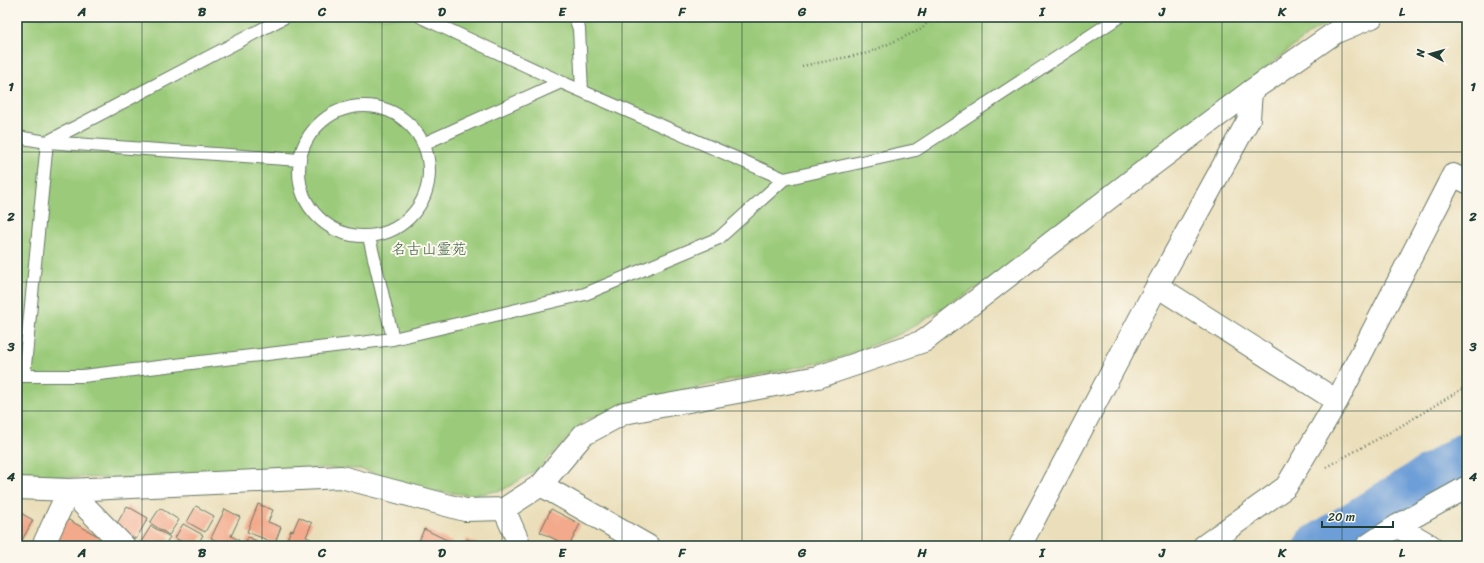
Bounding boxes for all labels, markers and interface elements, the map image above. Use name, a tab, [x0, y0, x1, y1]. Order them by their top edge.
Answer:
text: A	[77, 0, 86, 23]
text: B	[198, 0, 207, 23]
text: C	[317, 0, 327, 23]
text: D	[438, 0, 446, 23]
text: E	[558, 0, 567, 23]
text: F	[677, 0, 686, 23]
text: G	[797, 0, 807, 23]
text: H	[916, 0, 927, 23]
text: I	[1038, 0, 1046, 23]
text: J	[1158, 0, 1166, 23]
text: K	[1277, 0, 1287, 23]
text: L	[1399, 0, 1406, 23]
north arrow	[1410, 34, 1450, 74]
text: N	[1411, 48, 1430, 59]
text: 1	[8, 75, 14, 98]
text: 1	[1470, 75, 1476, 98]
text: 2	[6, 205, 15, 228]
text: 2	[1468, 205, 1477, 228]
park label: 名古山霊苑	[391, 236, 467, 262]
text: 3	[6, 335, 15, 358]
text: 3	[1468, 335, 1477, 358]
text: 4	[6, 465, 16, 488]
text: 4	[1468, 465, 1478, 488]
scale bar	[1322, 503, 1393, 529]
text: 20 m	[1328, 506, 1355, 528]
text: A	[77, 541, 86, 563]
text: B	[198, 541, 207, 563]
text: C	[317, 541, 327, 563]
text: D	[438, 541, 446, 563]
text: E	[558, 541, 567, 563]
text: F	[677, 541, 686, 563]
text: G	[797, 541, 807, 563]
text: H	[916, 541, 927, 563]
text: I	[1038, 541, 1046, 563]
text: J	[1158, 541, 1166, 563]
text: K	[1277, 541, 1287, 563]
text: L	[1399, 541, 1406, 563]

